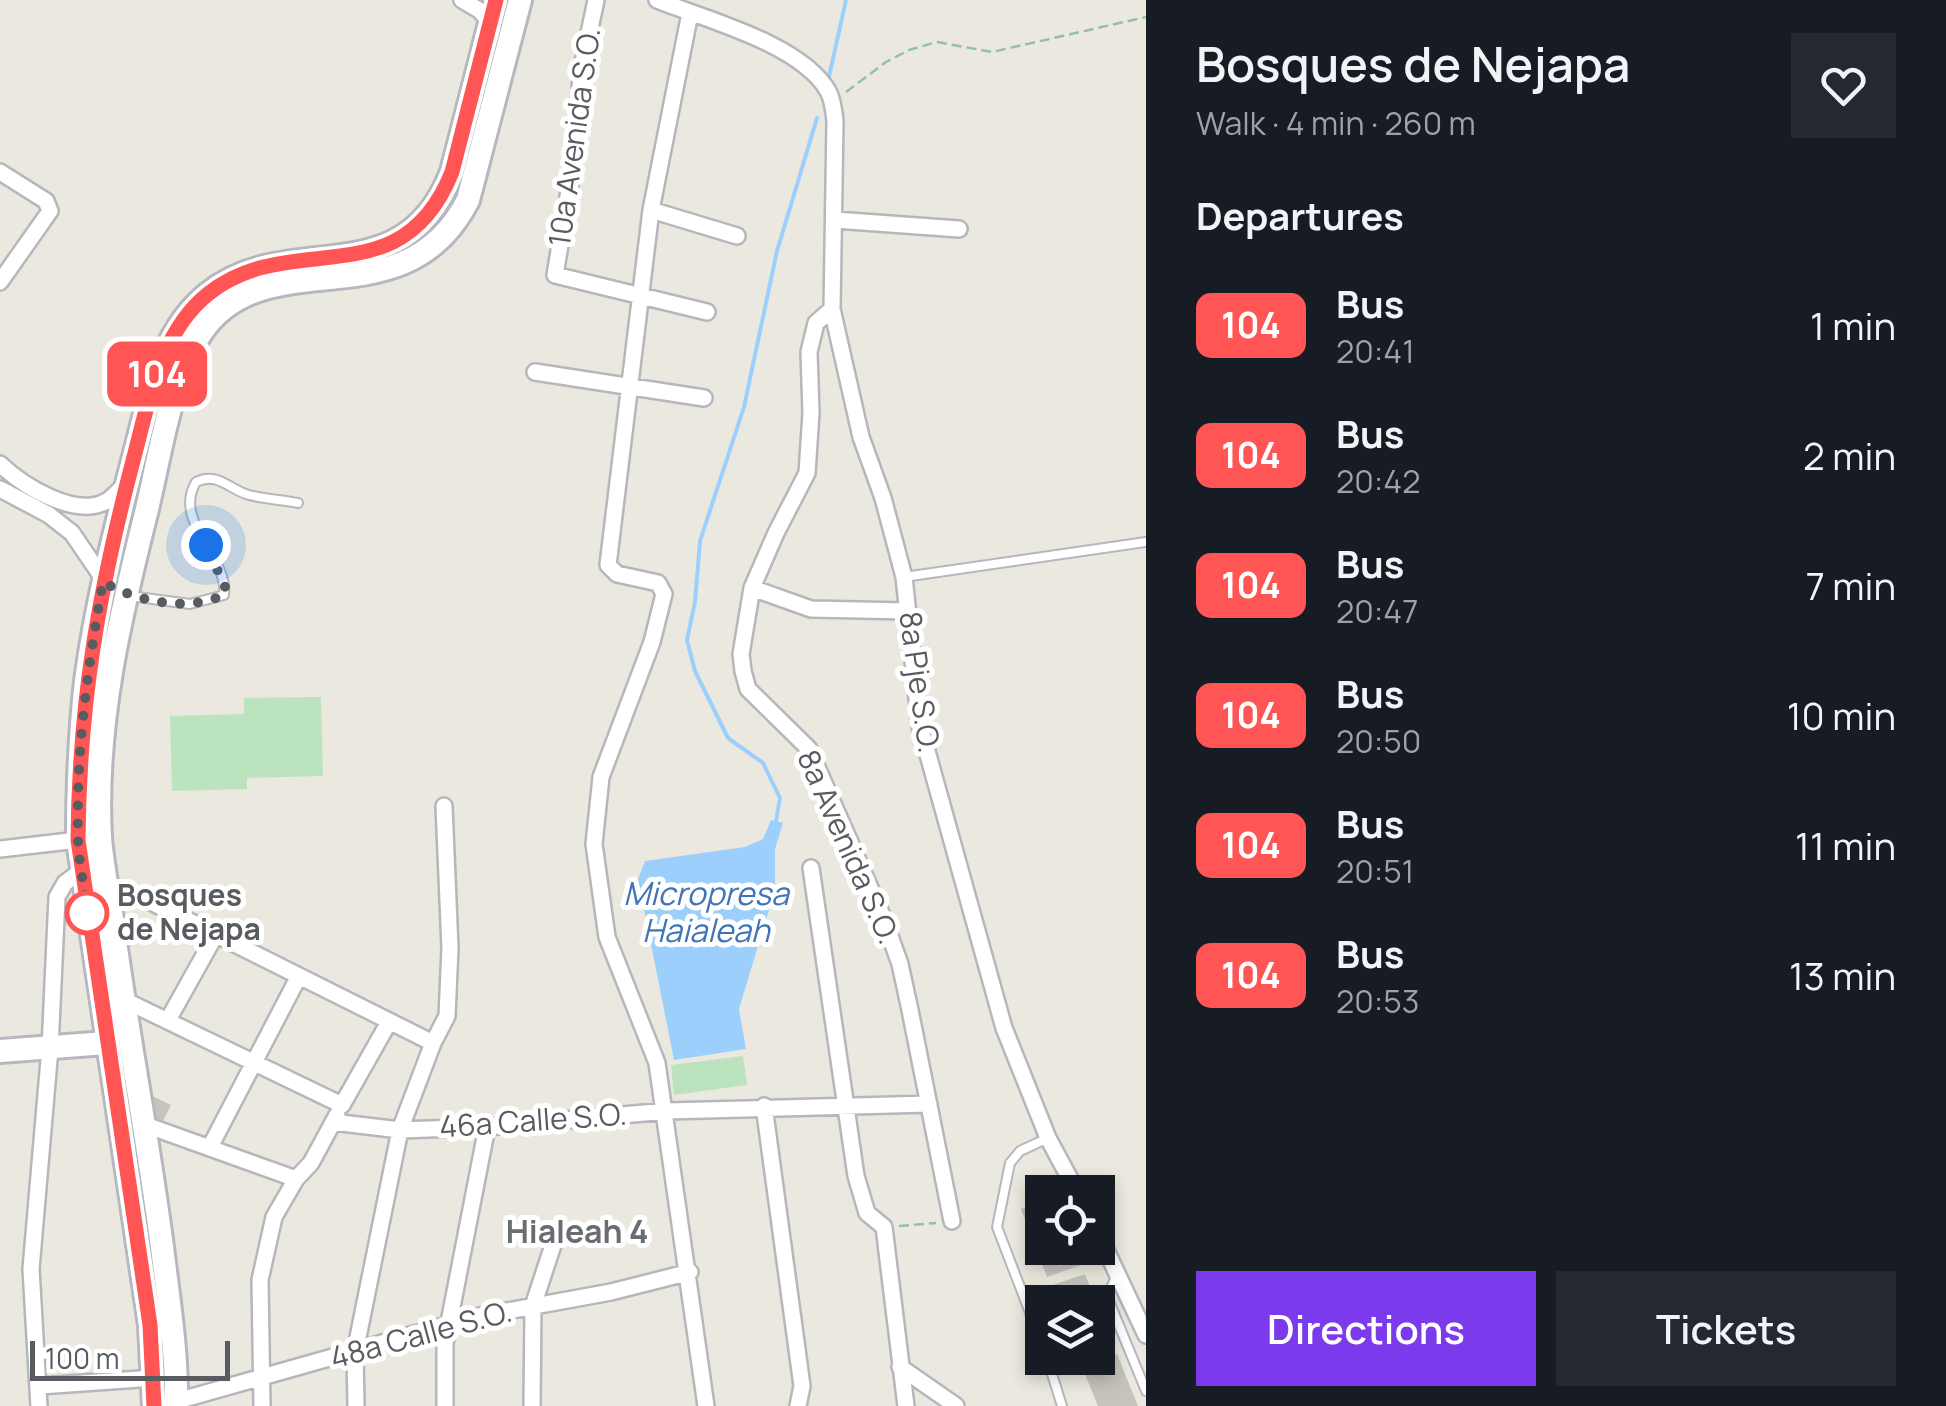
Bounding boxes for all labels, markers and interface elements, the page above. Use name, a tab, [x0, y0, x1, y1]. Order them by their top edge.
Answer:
street label: 10a Avenida S.O.	[538, 25, 609, 249]
text: Bosques de Nejapa	[1196, 31, 1630, 96]
button: heart	[1791, 33, 1896, 138]
text: Walk · 4 min · 260 m	[1196, 101, 1476, 145]
text: Departures	[1196, 189, 1404, 241]
text: Bus	[1336, 277, 1404, 329]
text: 1 min	[1810, 299, 1896, 351]
text: 104	[1221, 301, 1281, 349]
text: 20:41	[1336, 329, 1415, 373]
line badge: 104	[100, 342, 214, 406]
text: 104	[127, 350, 187, 398]
text: Bus	[1336, 407, 1404, 459]
text: 2 min	[1803, 429, 1896, 481]
text: 104	[1221, 431, 1281, 479]
text: 20:42	[1336, 459, 1420, 503]
your location	[181, 520, 231, 570]
text: Bus	[1336, 537, 1404, 589]
text: 7 min	[1806, 559, 1896, 611]
text: 104	[1221, 561, 1281, 609]
text: 20:47	[1336, 589, 1418, 633]
street label: 8a Pje S.O.	[890, 608, 951, 755]
text: Bus	[1336, 667, 1404, 719]
text: 10 min	[1787, 689, 1896, 741]
text: 104	[1221, 691, 1281, 739]
text: 20:50	[1336, 719, 1421, 763]
street label: 8a Avenida S.O.	[788, 743, 910, 950]
text: Bus	[1336, 797, 1404, 849]
text: 11 min	[1795, 819, 1896, 871]
text: 104	[1221, 821, 1281, 869]
text: 20:51	[1336, 849, 1414, 893]
water label: Micropresa Haialeah	[623, 871, 791, 952]
place label: Bosques de Nejapa	[117, 874, 261, 949]
marker: Bosques de Nejapa	[66, 892, 108, 934]
text: Bus	[1336, 927, 1404, 979]
text: 13 min	[1789, 949, 1896, 1001]
text: 104	[1221, 951, 1281, 999]
text: 20:53	[1336, 979, 1420, 1023]
street label: 46a Calle S.O.	[438, 1093, 628, 1147]
map controls	[1025, 1175, 1115, 1375]
button: locate	[1025, 1175, 1115, 1265]
district label: Hialeah 4	[506, 1209, 648, 1253]
button: Directions	[1196, 1271, 1536, 1386]
button: Tickets	[1556, 1271, 1896, 1386]
button: layers	[1025, 1285, 1115, 1375]
street label: 48a Calle S.O.	[325, 1290, 516, 1378]
scale bar	[30, 1336, 230, 1380]
text: 100 m	[45, 1339, 119, 1377]

